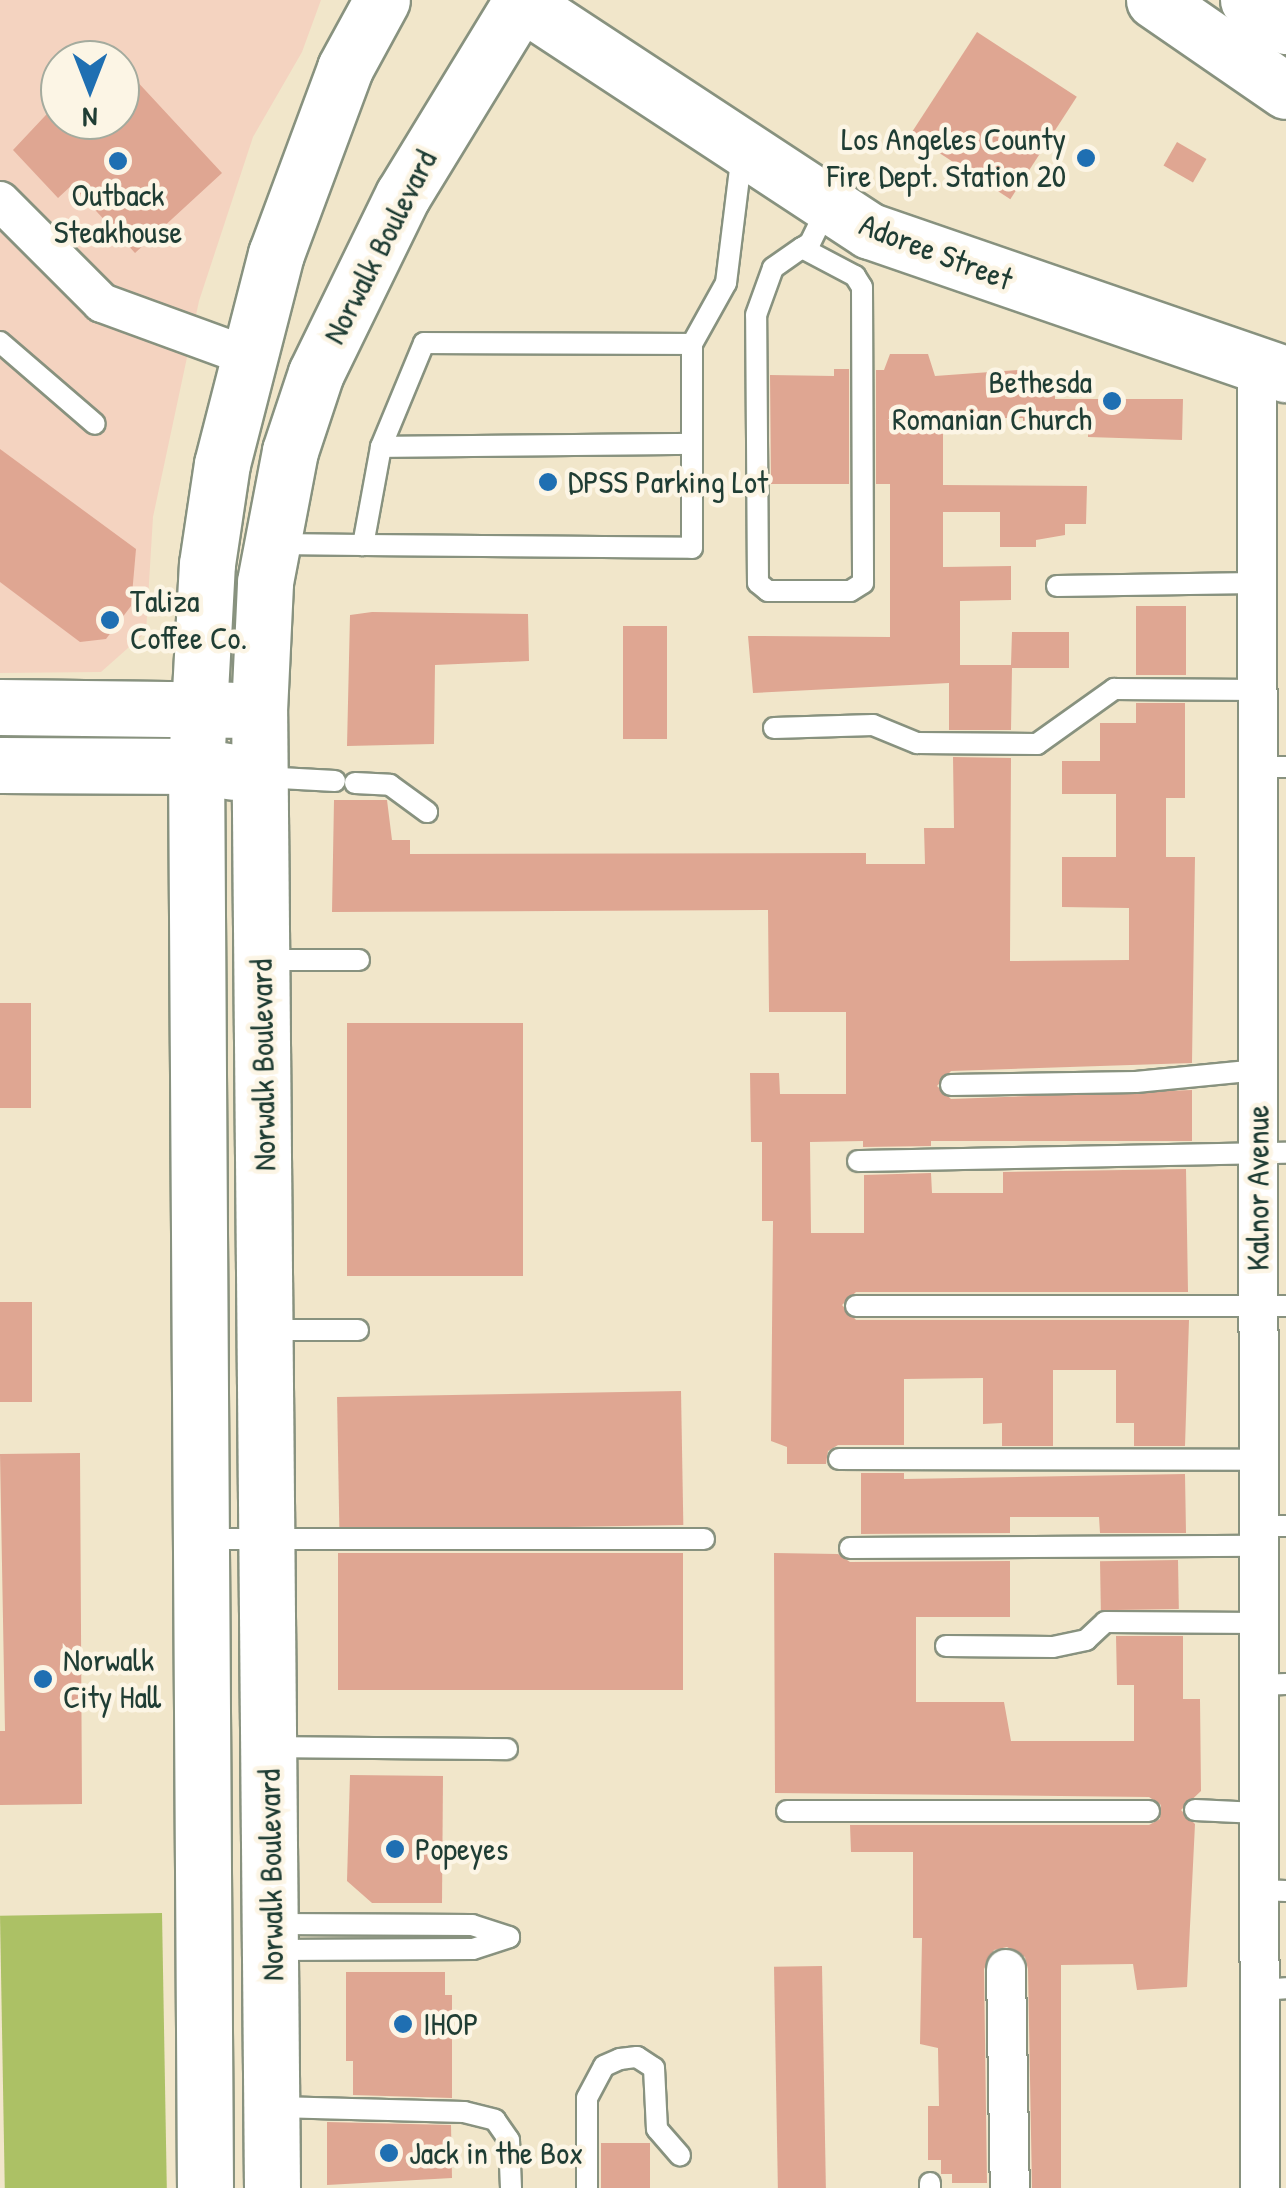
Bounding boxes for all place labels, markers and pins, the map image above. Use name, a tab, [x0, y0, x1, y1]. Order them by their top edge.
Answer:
place label: Los Angeles County Fire Dept. Station 20	[827, 121, 1066, 196]
marker: Los Angeles County Fire Dept. Station 20	[1075, 147, 1097, 169]
marker: Outback Steakhouse	[107, 150, 129, 172]
place label: Outback Steakhouse	[54, 177, 182, 252]
place label: Bethesda Romanian Church	[892, 364, 1092, 439]
marker: Bethesda Romanian Church	[1101, 390, 1123, 412]
place label: DPSS Parking Lot	[568, 463, 768, 501]
marker: DPSS Parking Lot	[537, 471, 559, 493]
place label: Taliza Coffee Co.	[130, 583, 247, 658]
marker: Taliza Coffee Co.	[99, 609, 121, 631]
place label: Norwalk City Hall	[63, 1642, 161, 1717]
marker: Norwalk City Hall	[32, 1668, 54, 1690]
place label: Popeyes	[415, 1830, 508, 1868]
marker: Popeyes	[384, 1838, 406, 1860]
place label: IHOP	[423, 2005, 479, 2043]
marker: IHOP	[392, 2013, 414, 2035]
place label: Jack in the Box	[409, 2134, 583, 2172]
marker: Jack in the Box	[378, 2142, 400, 2164]

